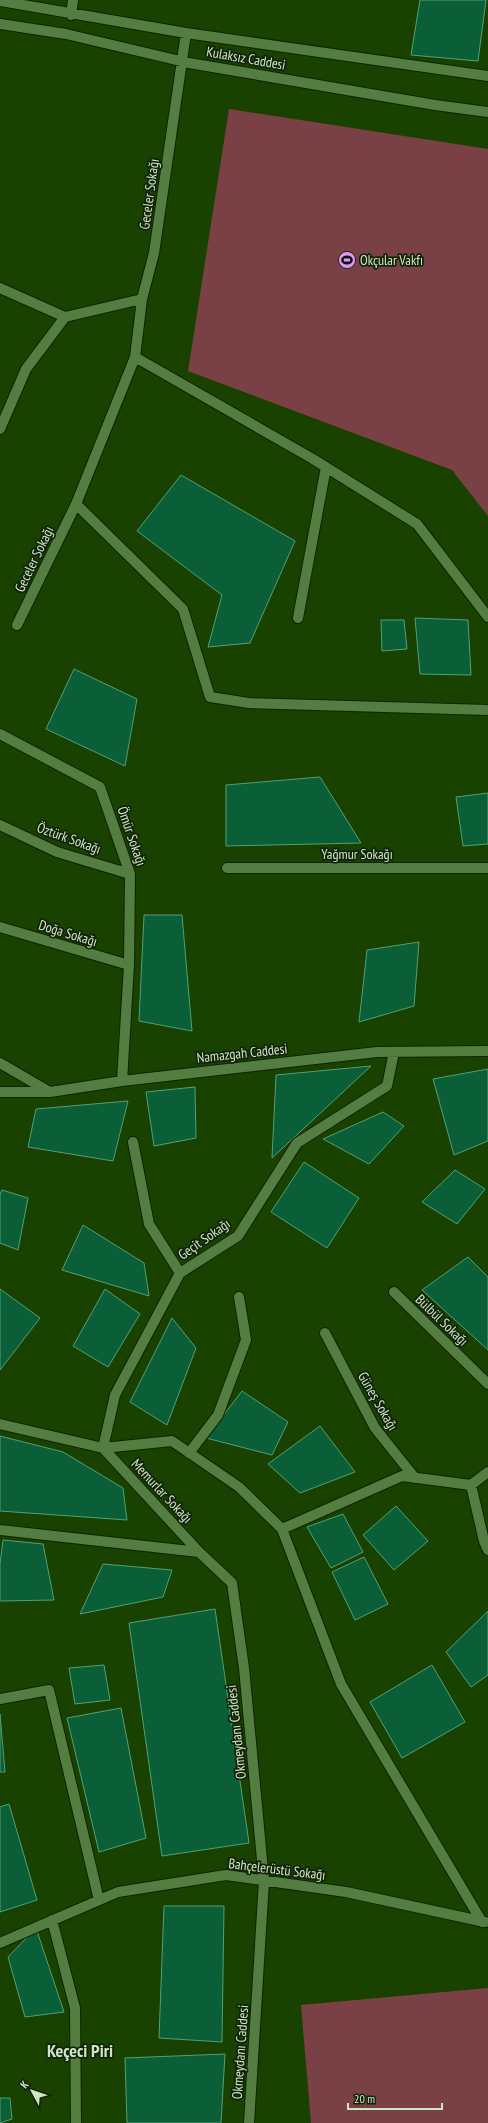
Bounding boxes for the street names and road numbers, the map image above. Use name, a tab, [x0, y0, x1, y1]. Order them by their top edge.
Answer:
street label: Kulaksız Caddesi	[205, 42, 287, 74]
street label: Geceler Sokağı	[135, 158, 163, 230]
street label: Geceler Sokağı	[10, 523, 58, 595]
street label: Ömür Sokağı	[113, 804, 151, 868]
street label: Öztürk Sokağı	[35, 818, 103, 858]
street label: Yağmur Sokağı	[321, 845, 393, 863]
street label: Doğa Sokağı	[37, 916, 99, 950]
street label: Namazgah Caddesi	[196, 1039, 288, 1067]
street label: Geçit Sokağı	[174, 1215, 234, 1263]
street label: Bülbül Sokağı	[412, 1290, 472, 1350]
street label: Güneş Sokağı	[354, 1368, 402, 1434]
street label: Memurlar Sokağı	[128, 1455, 196, 1527]
street label: Okmeydanı Caddesi	[222, 1684, 250, 1780]
street label: Bahçelerüstü Sokağı	[227, 1854, 327, 1884]
street label: Okmeydanı Caddesi	[228, 2004, 252, 2100]

